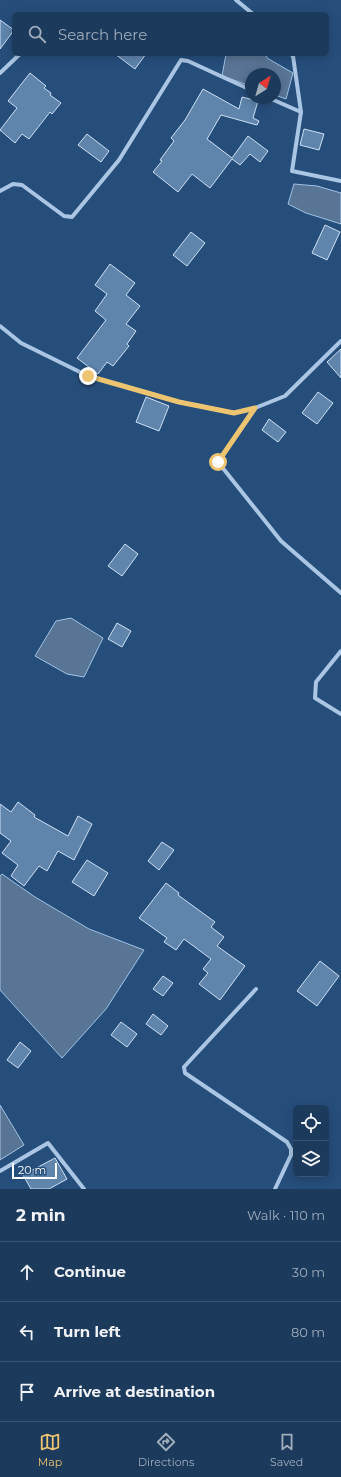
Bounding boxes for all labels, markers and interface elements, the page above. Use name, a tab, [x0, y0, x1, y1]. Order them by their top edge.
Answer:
search box	[12, 12, 329, 56]
icon: search	[26, 23, 48, 45]
text: Search here	[58, 25, 147, 44]
north arrow	[245, 68, 281, 104]
route end	[79, 367, 97, 385]
route start	[209, 453, 227, 471]
map controls	[293, 1105, 329, 1177]
button: locate	[293, 1105, 329, 1141]
button: layers	[293, 1141, 329, 1177]
scale bar	[12, 1161, 57, 1180]
text: 20 m	[18, 1163, 46, 1177]
text: 2 min	[16, 1205, 66, 1225]
text: Walk · 110 m	[247, 1207, 325, 1223]
icon: ahead	[16, 1261, 38, 1283]
text: Continue	[54, 1262, 126, 1281]
text: 30 m	[292, 1264, 325, 1280]
icon: left	[16, 1321, 38, 1343]
text: Turn left	[54, 1322, 121, 1341]
text: 80 m	[291, 1324, 325, 1340]
icon: arrive	[16, 1381, 38, 1403]
text: Arrive at destination	[54, 1382, 215, 1401]
tab: Map	[38, 1431, 62, 1469]
tab: Directions	[138, 1431, 194, 1469]
tab: Saved	[270, 1431, 303, 1469]

